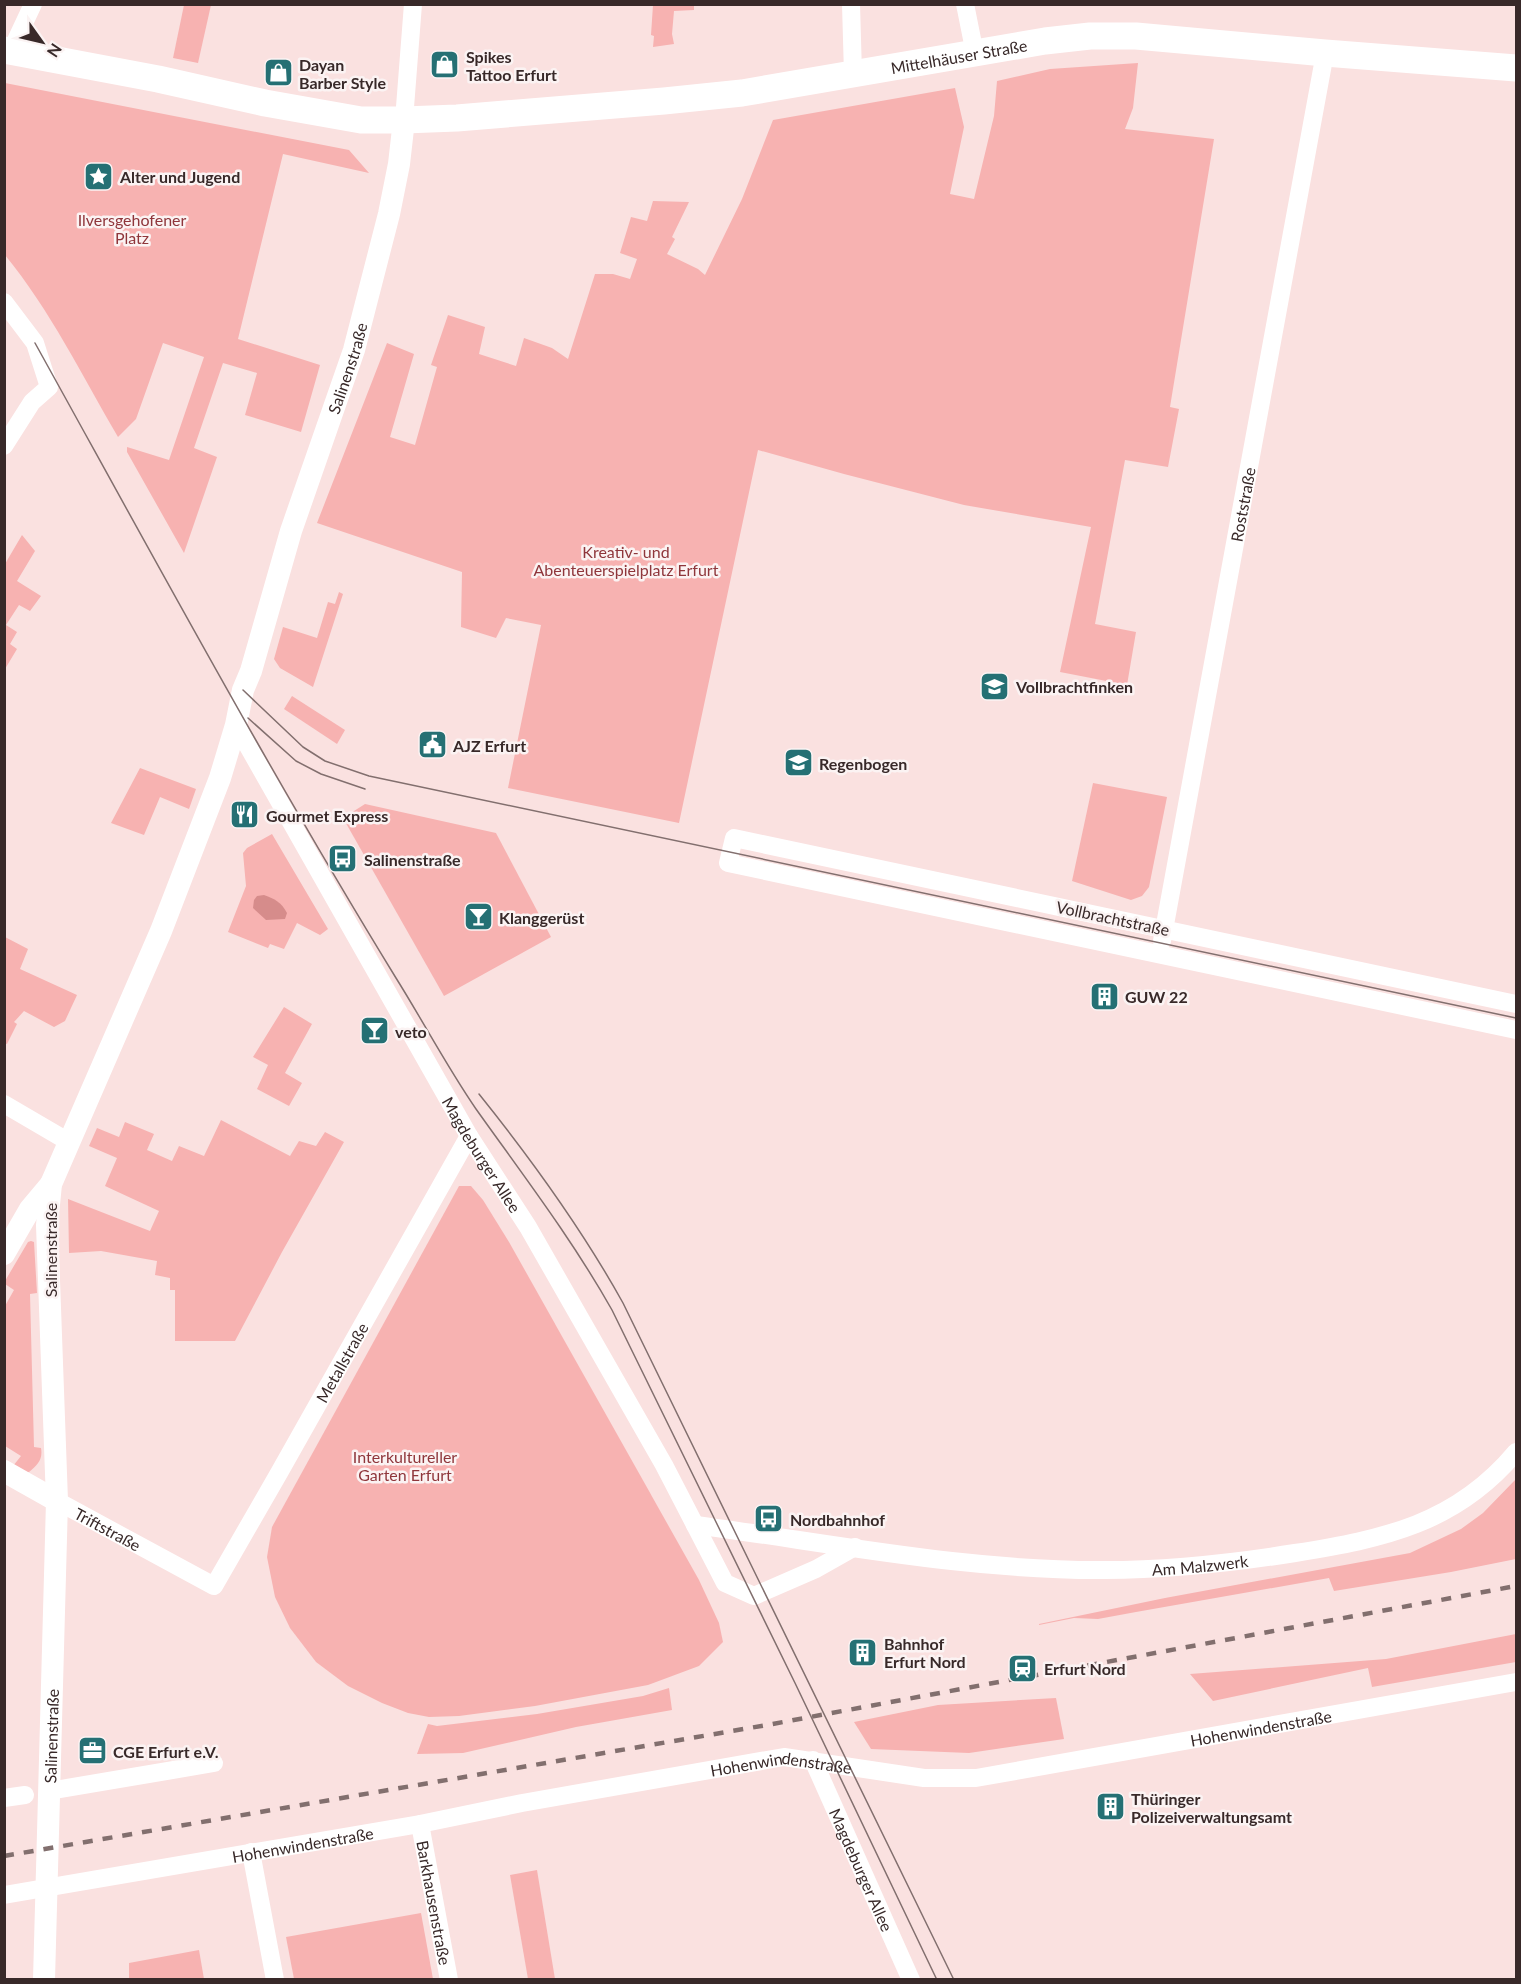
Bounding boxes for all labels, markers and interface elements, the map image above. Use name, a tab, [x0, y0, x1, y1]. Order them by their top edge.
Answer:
north arrow	[12, 12, 72, 72]
street label: Mittelhäuser Straße	[889, 35, 1028, 77]
text: N	[44, 40, 66, 61]
place label: Spikes Tattoo Erfurt	[466, 47, 557, 84]
shop icon: Spikes Tattoo Erfurt	[429, 49, 461, 81]
place label: Dayan Barber Style	[299, 55, 386, 92]
shop icon: Dayan Barber Style	[262, 57, 294, 89]
place icon: Alter und Jugend	[83, 160, 115, 192]
place label: Alter und Jugend	[119, 167, 240, 186]
park label: Ilversgehofener Platz	[78, 210, 187, 247]
street label: Salinenstraße	[323, 321, 370, 416]
street label: Roststraße	[1226, 466, 1258, 543]
park label: Kreativ- und Abenteuerspielplatz Erfurt	[534, 542, 719, 579]
school or university icon: Vollbrachtfinken	[979, 670, 1011, 702]
place label: Vollbrachtfinken	[1015, 677, 1133, 696]
public building icon: AJZ Erfurt	[416, 729, 448, 761]
place label: AJZ Erfurt	[452, 736, 526, 755]
school or university icon: Regenbogen	[782, 747, 814, 779]
place label: Regenbogen	[819, 754, 907, 773]
restaurant icon: Gourmet Express	[229, 799, 261, 831]
place label: Gourmet Express	[266, 806, 388, 825]
bus stop icon: Salinenstraße	[327, 843, 359, 875]
place label: Salinenstraße	[364, 850, 461, 869]
street label: Vollbrachtstraße	[1055, 897, 1171, 939]
bar icon: Klanggerüst	[462, 901, 494, 933]
place label: Klanggerüst	[499, 908, 584, 927]
building icon: GUW 22	[1088, 980, 1120, 1012]
place label: GUW 22	[1125, 987, 1188, 1006]
bar icon: veto	[358, 1015, 390, 1047]
place label: veto	[395, 1022, 427, 1041]
street label: Magdeburger Allee	[439, 1093, 525, 1216]
street label: Salinenstraße	[41, 1203, 60, 1297]
street label: Metallstraße	[311, 1319, 371, 1405]
park label: Interkultureller Garten Erfurt	[353, 1447, 457, 1484]
street label: Triftstraße	[72, 1503, 144, 1554]
bus stop icon: Nordbahnhof	[753, 1503, 785, 1535]
place label: Nordbahnhof	[790, 1510, 885, 1529]
street label: Am Malzwerk	[1151, 1550, 1250, 1578]
place label: Bahnhof Erfurt Nord	[884, 1634, 966, 1671]
building icon: Bahnhof Erfurt Nord	[847, 1636, 879, 1668]
station icon: Erfurt Nord	[1007, 1652, 1039, 1684]
place label: Erfurt Nord	[1044, 1659, 1126, 1678]
street label: Salinenstraße	[40, 1689, 61, 1784]
street label: Hohenwindenstraße	[1189, 1705, 1333, 1749]
office icon: CGE Erfurt e.V.	[76, 1735, 108, 1767]
place label: CGE Erfurt e.V.	[113, 1742, 219, 1761]
street label: Hohenwindenstraße	[709, 1747, 853, 1779]
place label: Thüringer Polizeiverwaltungsamt	[1131, 1789, 1292, 1826]
building icon: Thüringer Polizeiverwaltungsamt	[1094, 1791, 1126, 1823]
street label: Magdeburger Allee	[826, 1805, 898, 1934]
street label: Hohenwindenstraße	[231, 1823, 375, 1865]
street label: Barkhausenstraße	[414, 1839, 456, 1967]

